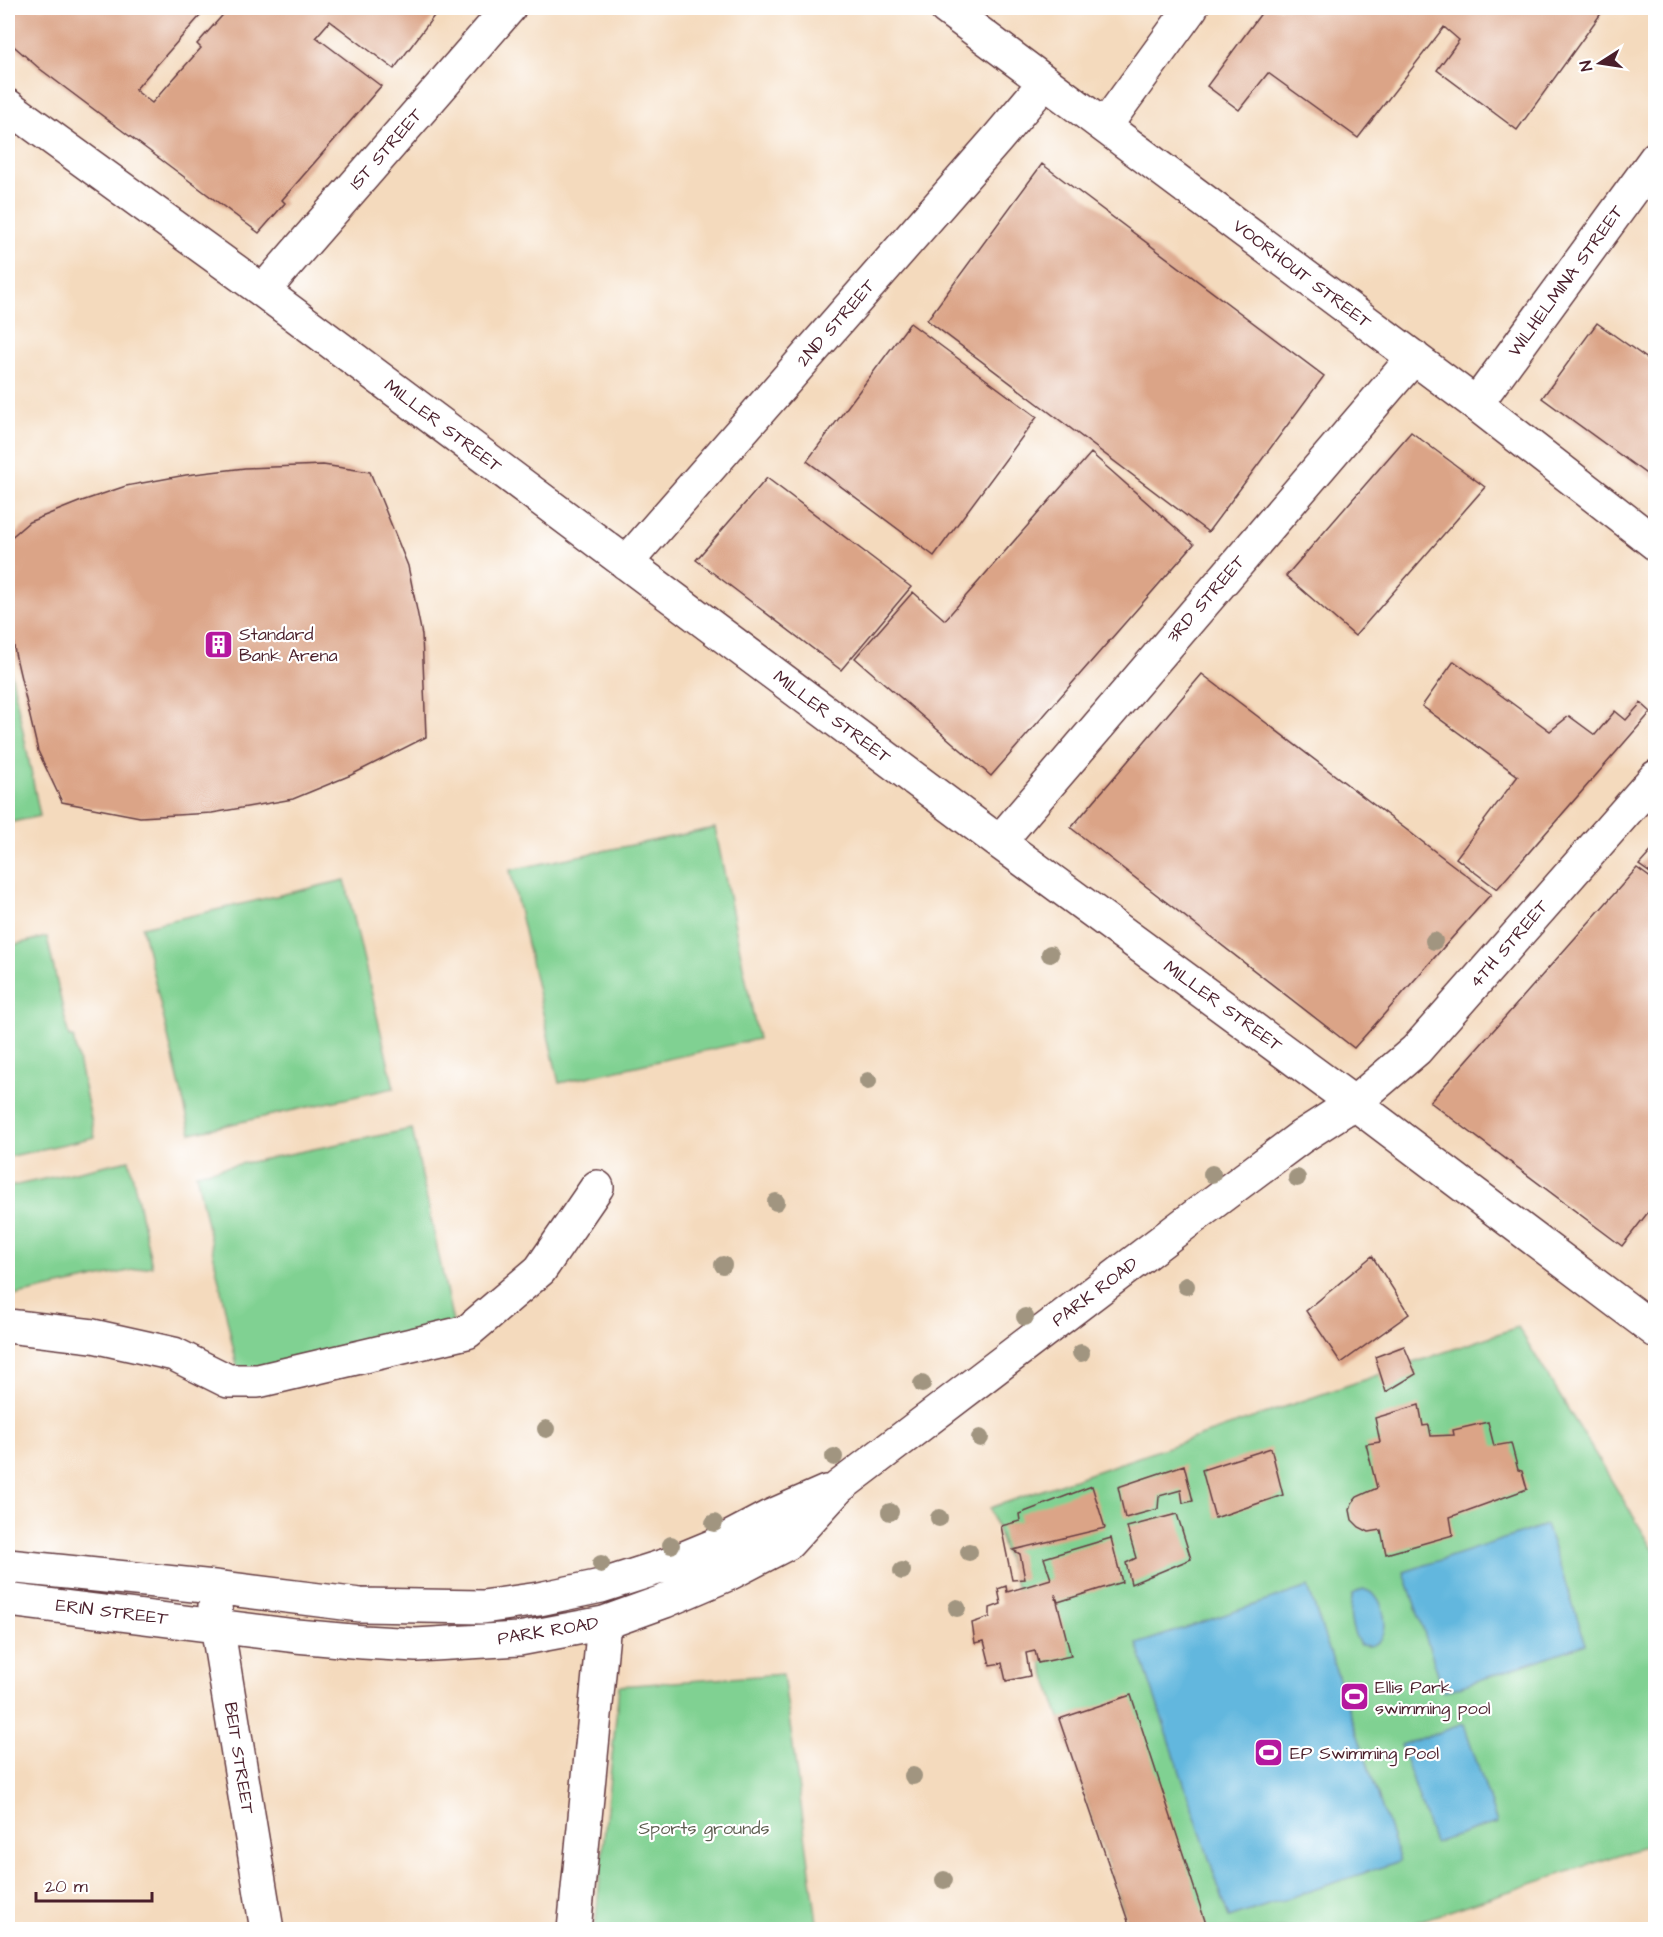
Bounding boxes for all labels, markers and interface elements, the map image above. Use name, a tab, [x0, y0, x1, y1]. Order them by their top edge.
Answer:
north arrow	[1570, 33, 1630, 93]
text: N	[1575, 59, 1598, 73]
street label: 1ST STREET	[344, 102, 429, 195]
street label: WILHELMINA STREET	[1502, 199, 1630, 362]
street label: VOORHOUT STREET	[1227, 214, 1377, 335]
street label: 2ND STREET	[791, 273, 882, 372]
street label: MILLER STREET	[379, 373, 508, 479]
street label: 3RD STREET	[1161, 549, 1252, 648]
place label: Standard Bank Arena	[239, 622, 338, 668]
building icon: Standard Bank Arena	[202, 628, 234, 660]
street label: MILLER STREET	[768, 664, 897, 770]
street label: 4TH STREET	[1464, 894, 1555, 994]
street label: MILLER STREET	[1158, 954, 1288, 1058]
street label: PARK ROAD	[1047, 1251, 1144, 1333]
street label: ERIN STREET	[54, 1593, 170, 1631]
street label: PARK ROAD	[496, 1611, 601, 1651]
place label: Ellis Park swimming pool	[1375, 1675, 1491, 1722]
sports icon: Ellis Park swimming pool	[1338, 1681, 1370, 1713]
street label: BEIT STREET	[218, 1700, 260, 1816]
sports icon: EP Swimming Pool	[1253, 1737, 1285, 1769]
place label: EP Swimming Pool	[1290, 1741, 1439, 1767]
park label: Sports grounds	[639, 1816, 769, 1842]
scale bar	[36, 1865, 152, 1903]
text: 20 m	[45, 1874, 88, 1899]

